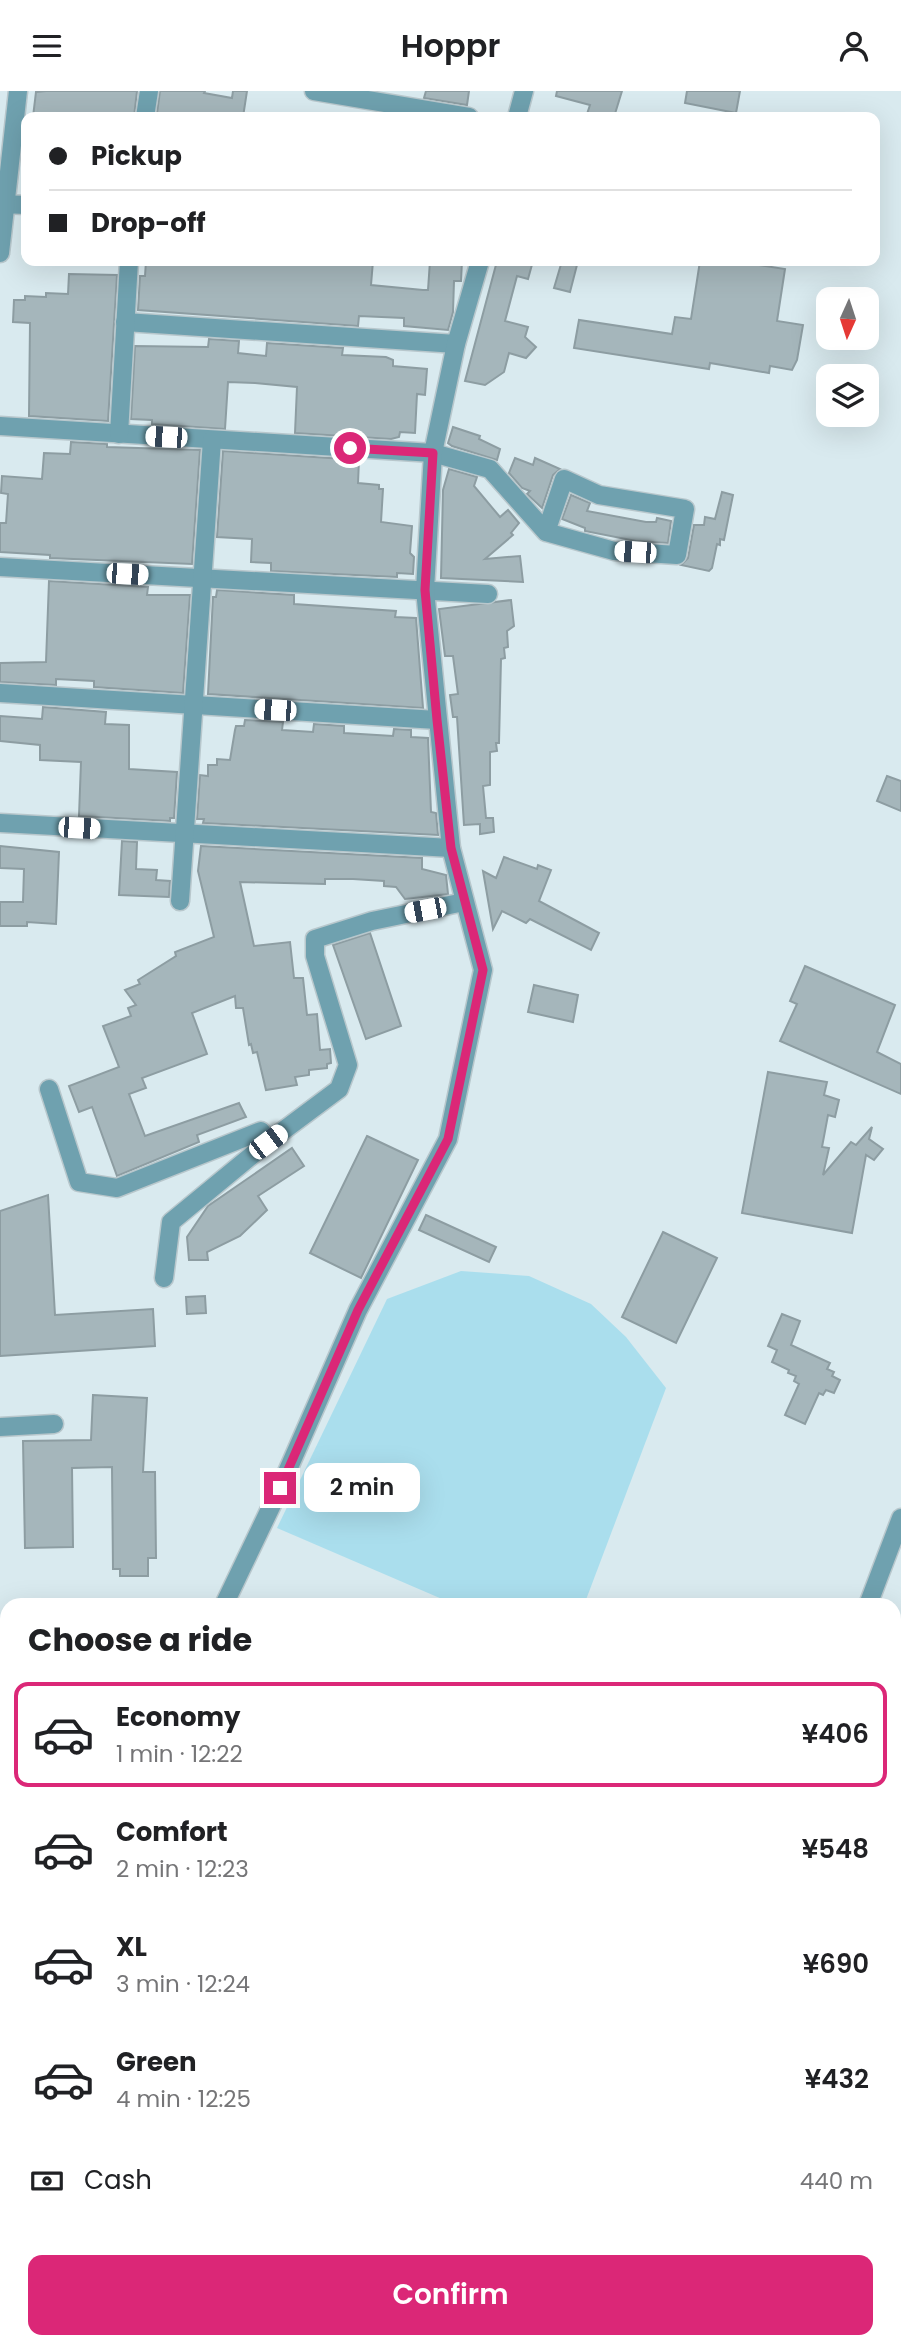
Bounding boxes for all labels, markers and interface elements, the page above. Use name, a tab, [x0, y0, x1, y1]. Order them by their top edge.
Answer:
text: Hoppr	[401, 23, 500, 68]
icon: menu	[28, 27, 66, 65]
icon: person	[835, 27, 873, 65]
text: Pickup	[91, 138, 182, 174]
text: Drop-off	[91, 205, 206, 241]
north arrow	[816, 287, 878, 350]
map controls	[816, 287, 879, 427]
button: layers	[816, 364, 879, 427]
car	[145, 425, 188, 449]
route start	[334, 432, 366, 464]
car	[614, 540, 657, 564]
car	[106, 562, 149, 586]
car	[254, 698, 297, 722]
car	[58, 816, 101, 840]
car	[403, 896, 448, 924]
car	[245, 1121, 292, 1163]
callout: 2 min	[304, 1463, 420, 1513]
text: 2 min	[330, 1471, 394, 1503]
route end	[264, 1472, 296, 1504]
text: Choose a ride	[28, 1617, 252, 1662]
text: Economy	[116, 1699, 240, 1735]
icon: car	[32, 1703, 95, 1766]
text: ¥406	[802, 1716, 869, 1752]
text: 1 min · 12:22	[116, 1738, 243, 1770]
text: Comfort	[116, 1814, 228, 1850]
icon: car	[32, 1818, 95, 1881]
text: ¥548	[802, 1831, 869, 1867]
text: 2 min · 12:23	[116, 1853, 249, 1885]
text: XL	[116, 1929, 147, 1965]
icon: car	[32, 1933, 95, 1996]
text: ¥690	[803, 1946, 869, 1982]
text: 3 min · 12:24	[116, 1968, 250, 2000]
text: Green	[116, 2044, 197, 2080]
icon: car	[32, 2048, 95, 2111]
text: ¥432	[805, 2061, 869, 2097]
text: 4 min · 12:25	[116, 2083, 251, 2115]
icon: cash	[28, 2162, 66, 2200]
text: Cash	[84, 2162, 152, 2198]
text: 440 m	[800, 2165, 873, 2197]
button: Confirm	[28, 2255, 873, 2335]

